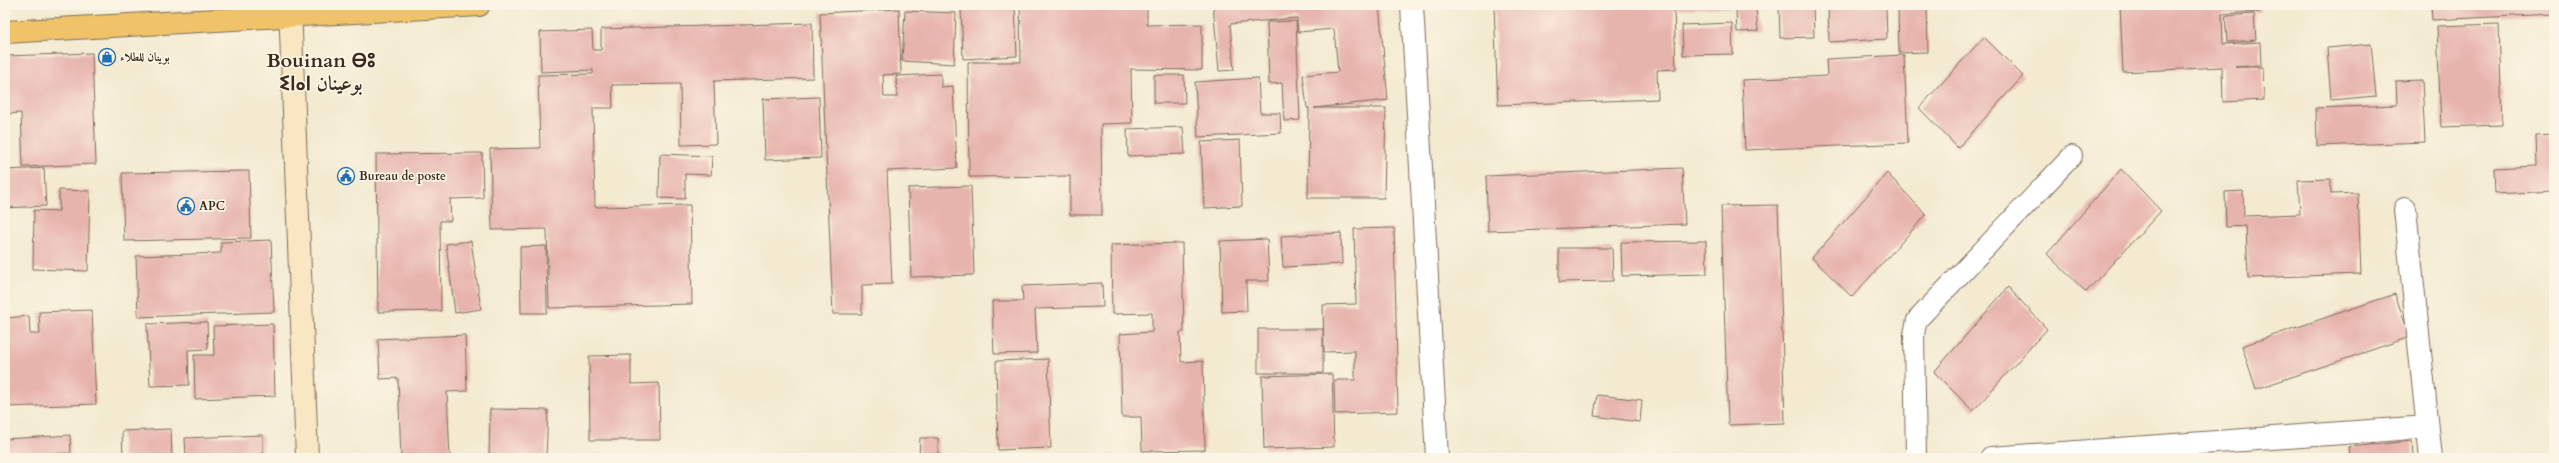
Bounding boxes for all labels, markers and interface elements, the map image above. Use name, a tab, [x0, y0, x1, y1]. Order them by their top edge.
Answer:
shop icon: بوينان للطلاء	[97, 47, 117, 67]
district label: Bouinan ⴱⵓ ⵉⵏⴰⵏ بوعينان	[266, 47, 376, 97]
place label: بوينان للطلاء	[120, 49, 170, 65]
public building icon: Bureau de poste	[336, 166, 356, 186]
place label: Bureau de poste	[359, 168, 446, 184]
public building icon: APC	[176, 196, 196, 216]
place label: APC	[199, 198, 225, 214]

